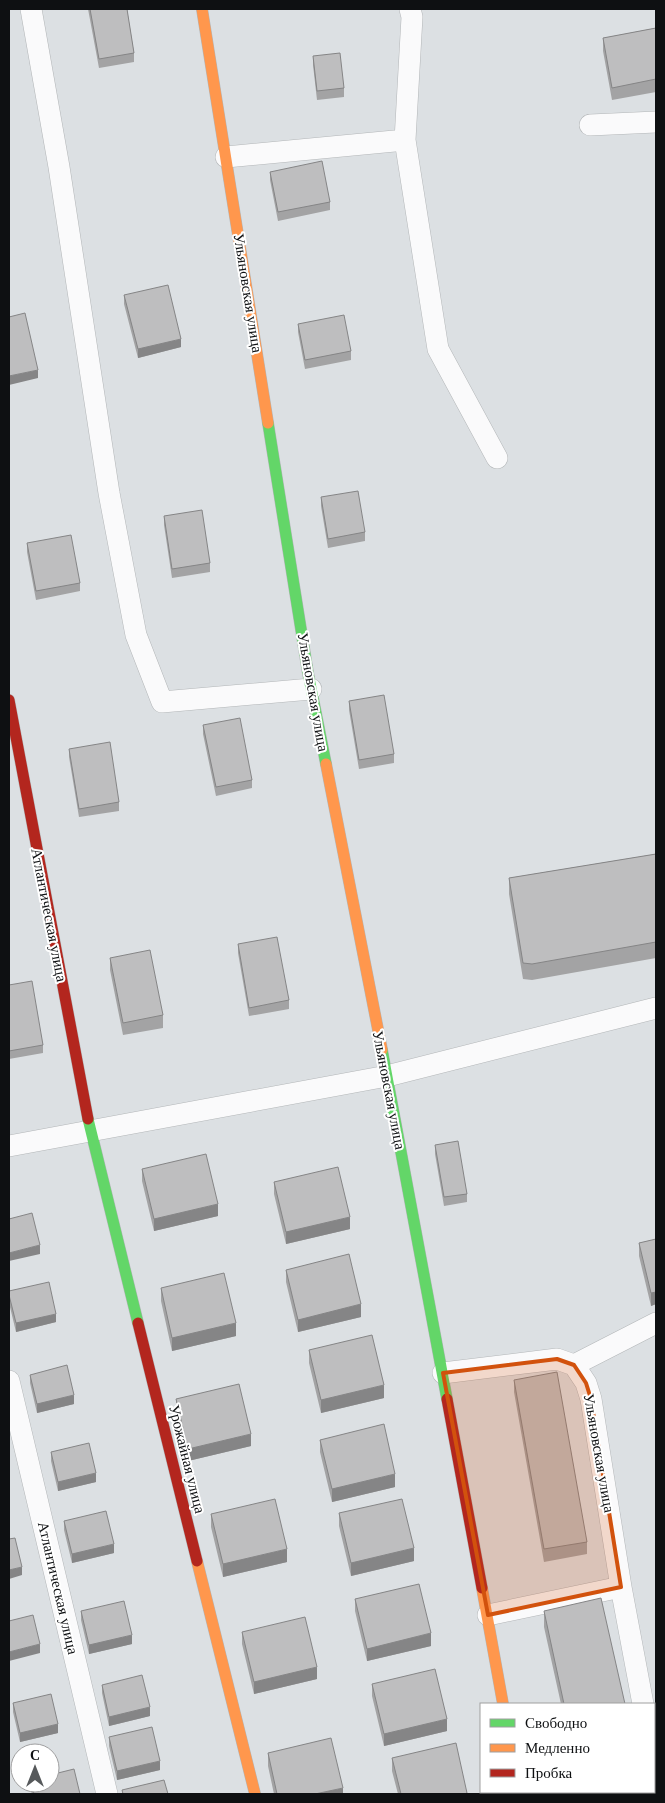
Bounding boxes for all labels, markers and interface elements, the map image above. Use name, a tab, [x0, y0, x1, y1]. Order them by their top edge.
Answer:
street label: Ульяновская улица	[231, 232, 265, 354]
street label: Ульяновская улица	[295, 631, 331, 753]
street label: Атлантическая улица	[28, 847, 70, 983]
street label: Ульяновская улица	[370, 1029, 408, 1151]
street label: Ульяновская улица	[581, 1392, 617, 1514]
street label: Урожайная улица	[166, 1403, 208, 1515]
street label: Атлантическая улица	[35, 1520, 81, 1656]
legend	[480, 1703, 655, 1793]
text: Свободно	[525, 1715, 587, 1731]
text: Медленно	[525, 1740, 590, 1756]
north arrow	[10, 1743, 60, 1793]
text: С	[30, 1748, 40, 1763]
text: Пробка	[525, 1765, 573, 1781]

